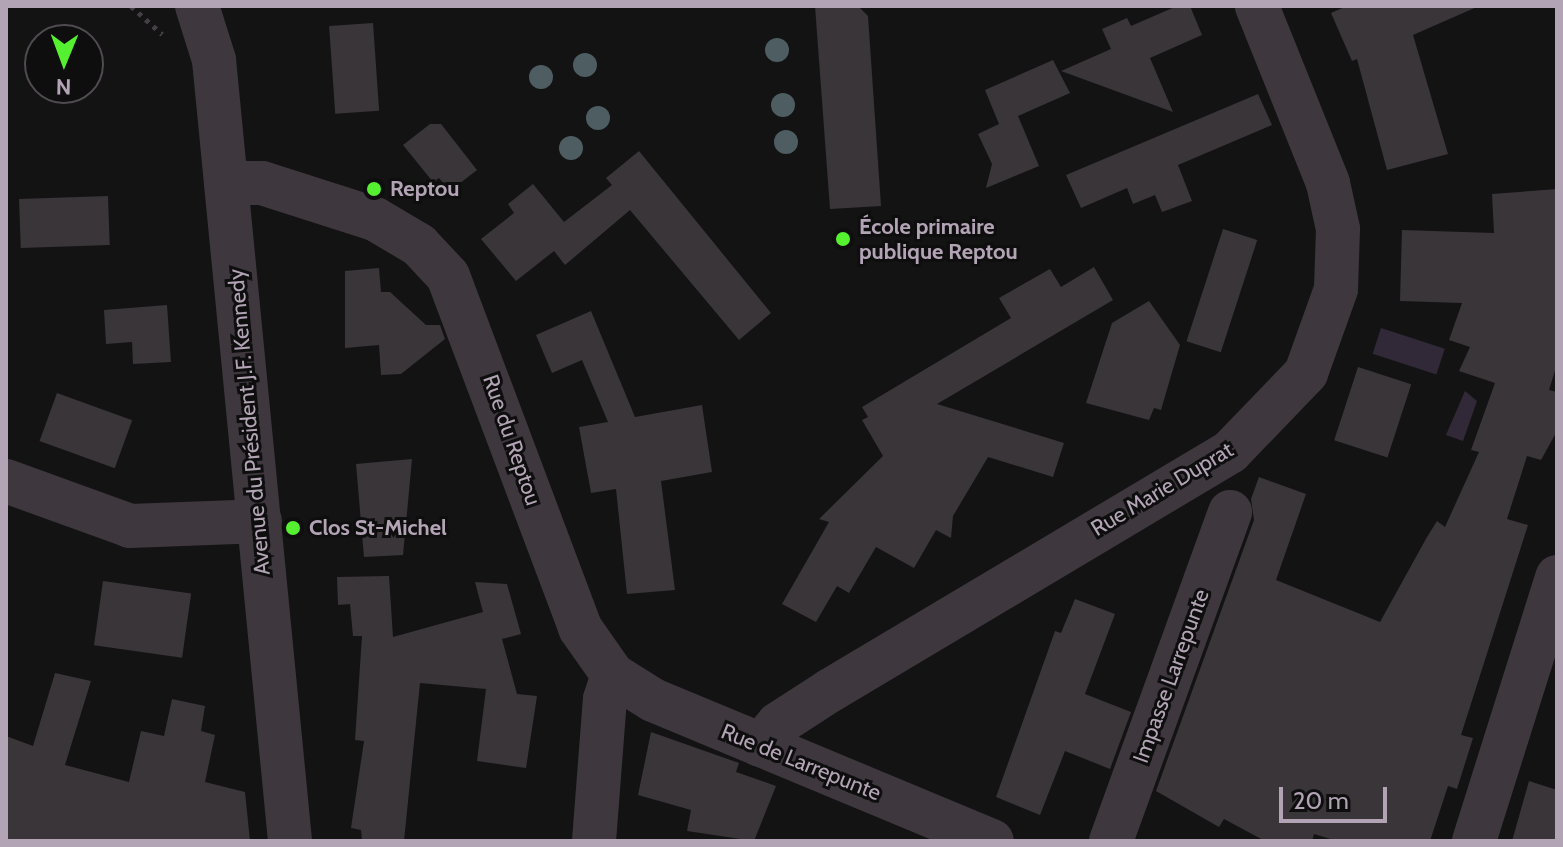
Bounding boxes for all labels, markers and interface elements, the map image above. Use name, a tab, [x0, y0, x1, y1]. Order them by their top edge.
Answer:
north arrow	[24, 24, 104, 104]
text: N	[56, 73, 72, 100]
place label: Reptou	[390, 176, 459, 202]
marker: Reptou	[365, 180, 383, 198]
place label: École primaire publique Reptou	[859, 213, 1018, 264]
marker: École primaire publique Reptou	[834, 230, 852, 248]
street label: Avenue du Président J.F. Kennedy	[222, 268, 276, 576]
street label: Rue du Reptou	[477, 371, 547, 509]
street label: Rue Marie Duprat	[1086, 436, 1238, 542]
place label: Clos St-Michel	[309, 515, 447, 541]
marker: Clos St-Michel	[284, 519, 302, 537]
street label: Impasse Larrepunte	[1127, 586, 1215, 766]
street label: Rue de Larrepunte	[717, 718, 885, 806]
scale bar	[1283, 771, 1391, 821]
text: 20 m	[1293, 786, 1349, 815]

